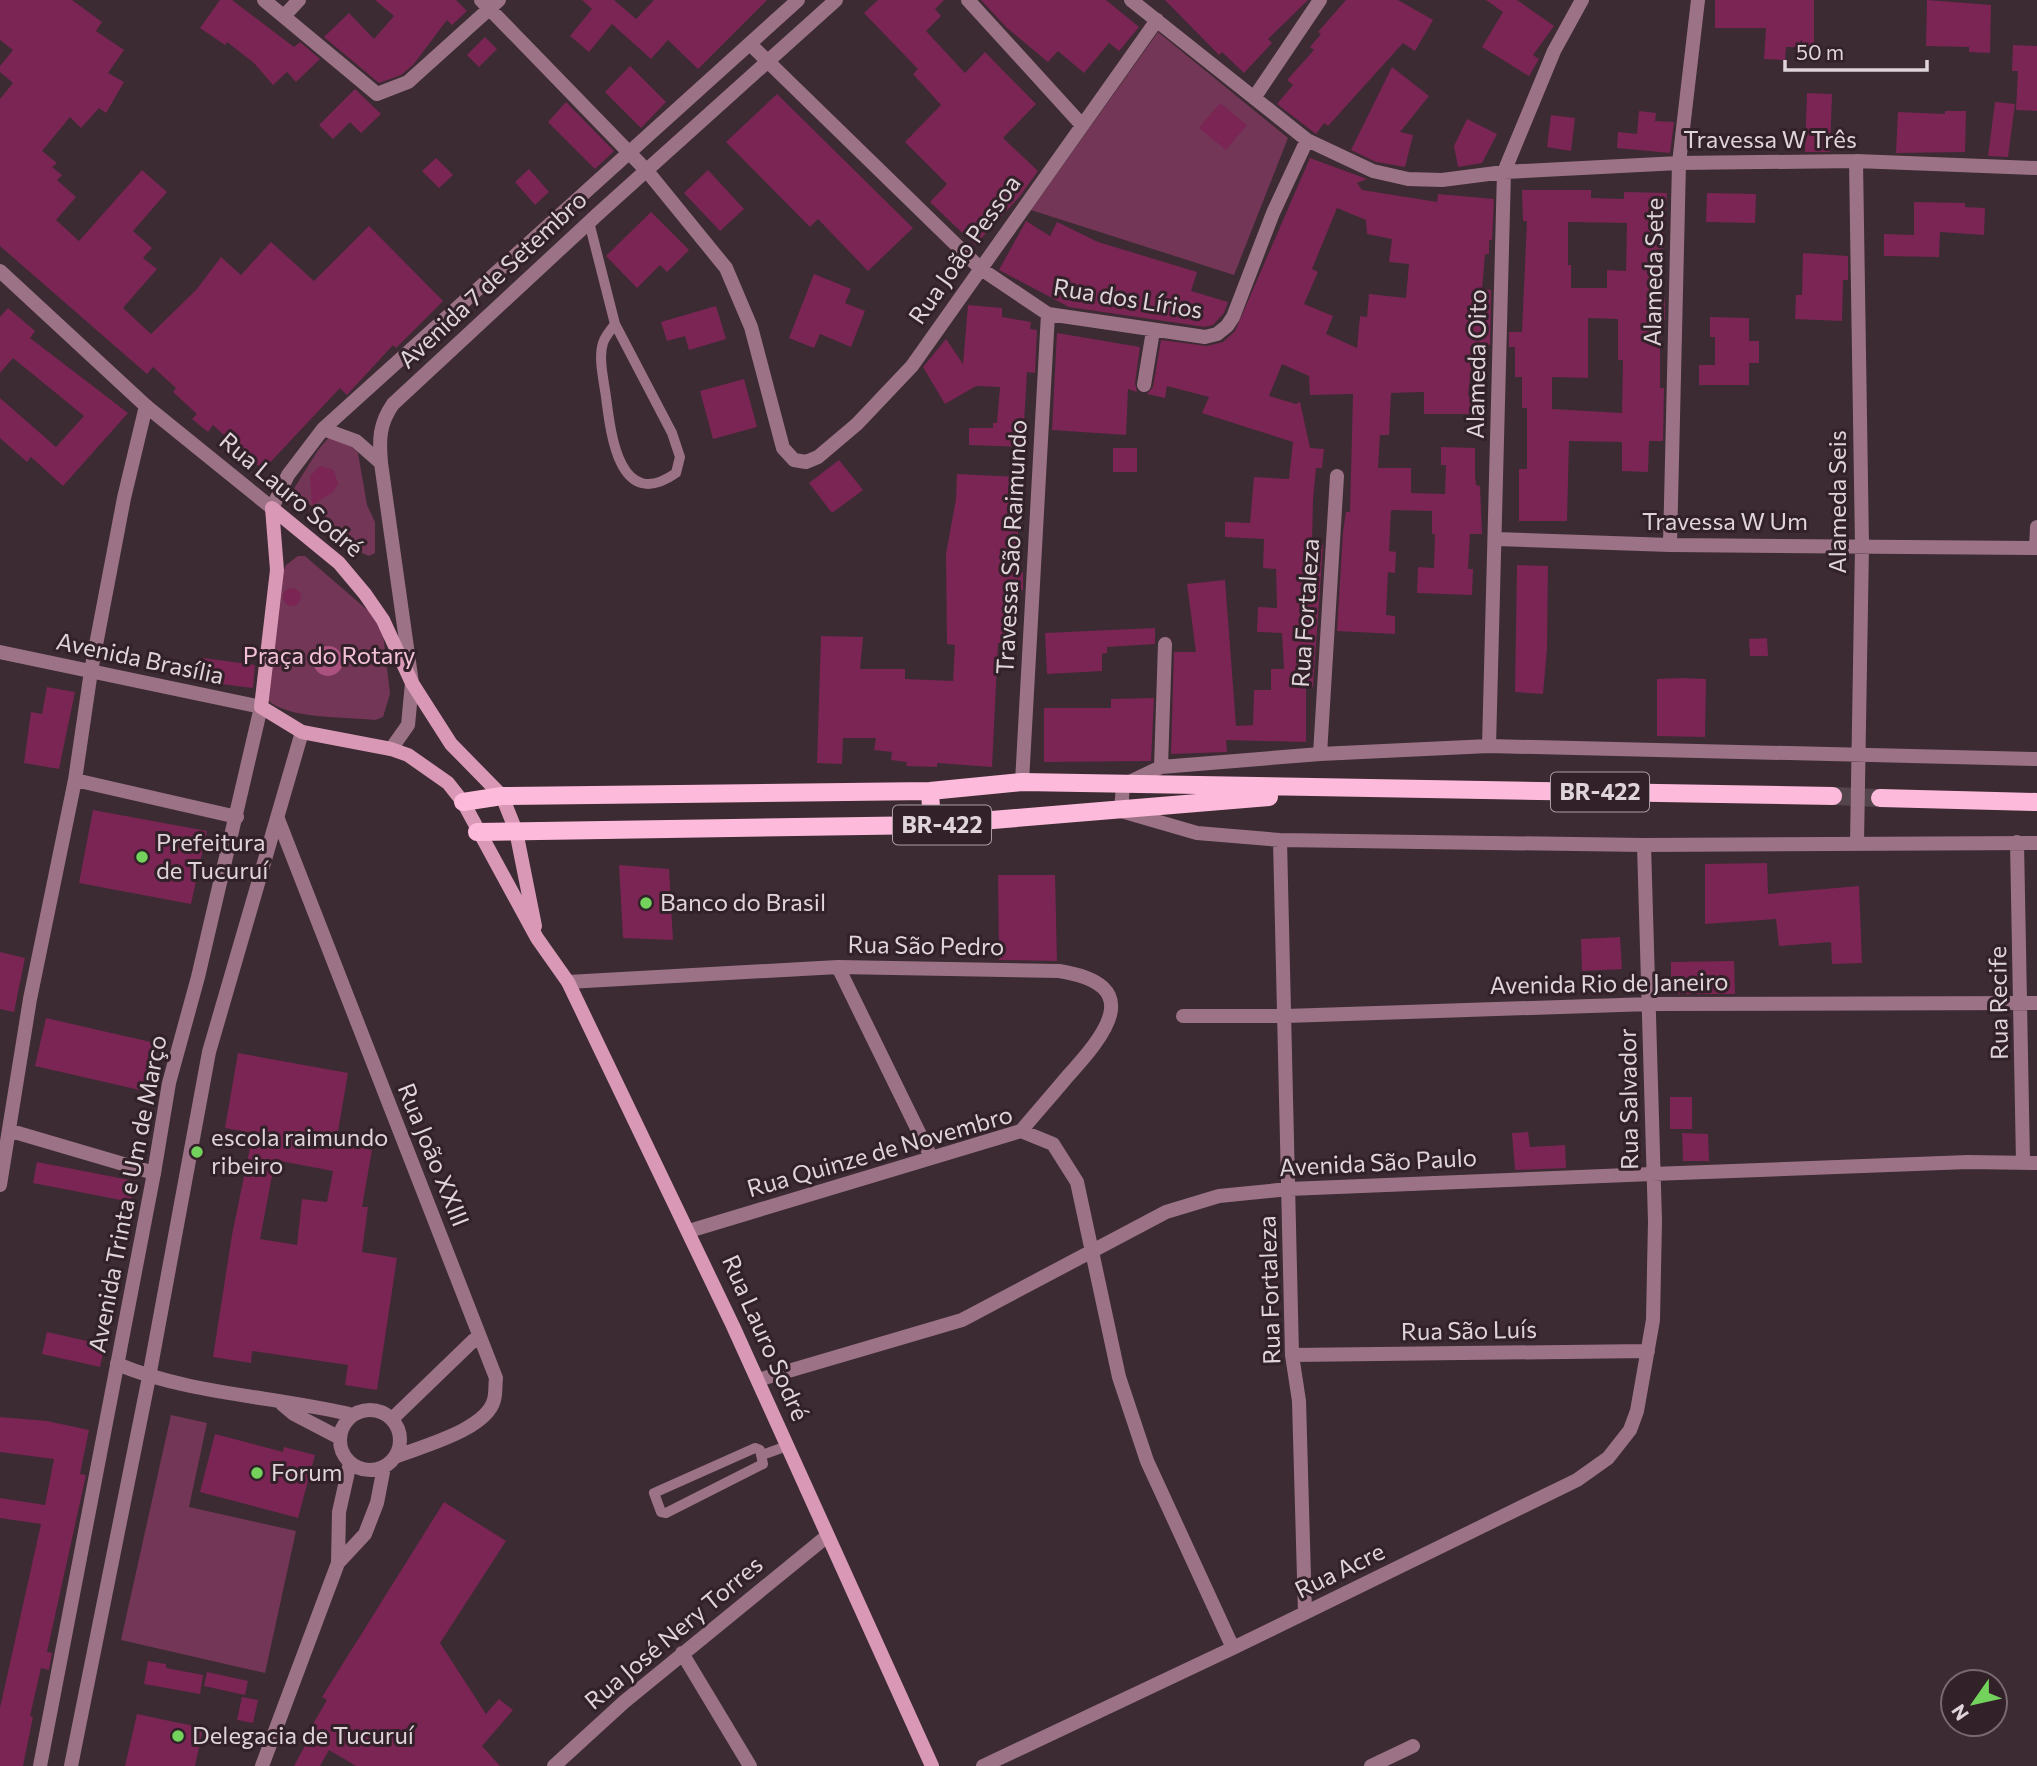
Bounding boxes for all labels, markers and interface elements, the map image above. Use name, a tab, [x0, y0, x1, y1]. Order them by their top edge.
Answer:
scale bar	[1785, 28, 1927, 72]
text: 50 m	[1796, 39, 1844, 64]
street label: Travessa W Três	[1683, 124, 1857, 153]
street label: Rua João Pessoa	[902, 169, 1026, 329]
street label: Avenida 7 de Setembro	[392, 184, 592, 374]
street label: Alameda Sete	[1637, 197, 1668, 347]
street label: Rua dos Lírios	[1052, 271, 1205, 324]
street label: Alameda Oito	[1460, 289, 1491, 439]
street label: Travessa São Raimundo	[989, 419, 1032, 675]
street label: Rua Lauro Sodré	[214, 425, 370, 562]
street label: Alameda Seis	[1822, 430, 1851, 574]
street label: Travessa W Um	[1642, 506, 1808, 535]
street label: Rua Fortaleza	[1285, 537, 1324, 688]
street label: Avenida Brasília	[54, 626, 227, 689]
park label: Praça do Rotary	[243, 640, 415, 669]
road number: BR-422	[1551, 772, 1649, 812]
road number: BR-422	[893, 806, 991, 845]
place label: Prefeitura de Tucuruí	[156, 827, 269, 884]
marker: Prefeitura de Tucuruí	[134, 849, 150, 865]
place label: Banco do Brasil	[660, 887, 826, 916]
marker: Banco do Brasil	[638, 895, 654, 911]
street label: Rua São Pedro	[847, 929, 1005, 960]
street label: Rua Recife	[1982, 946, 2013, 1060]
street label: Avenida Rio de Janeiro	[1489, 966, 1729, 999]
street label: Rua Salvador	[1612, 1028, 1643, 1170]
street label: Avenida Trinta e Um de Março	[81, 1032, 172, 1355]
street label: Rua João XXIII	[392, 1079, 476, 1230]
street label: Rua Quinze de Novembro	[743, 1099, 1016, 1202]
place label: escola raimundo ribeiro	[211, 1122, 388, 1179]
street label: Avenida São Paulo	[1278, 1142, 1478, 1181]
marker: escola raimundo ribeiro	[189, 1144, 205, 1160]
street label: Rua Fortaleza	[1251, 1215, 1286, 1365]
street label: Rua Lauro Sodré	[717, 1250, 816, 1425]
street label: Rua São Luís	[1401, 1314, 1537, 1345]
place label: Forum	[271, 1457, 343, 1486]
marker: Forum	[249, 1465, 265, 1481]
street label: Rua Acre	[1290, 1536, 1389, 1604]
street label: Rua José Nery Torres	[578, 1549, 768, 1715]
north arrow	[1939, 1668, 2009, 1738]
text: N	[1946, 1700, 1973, 1725]
place label: Delegacia de Tucuruí	[192, 1720, 415, 1749]
marker: Delegacia de Tucuruí	[170, 1728, 186, 1744]

